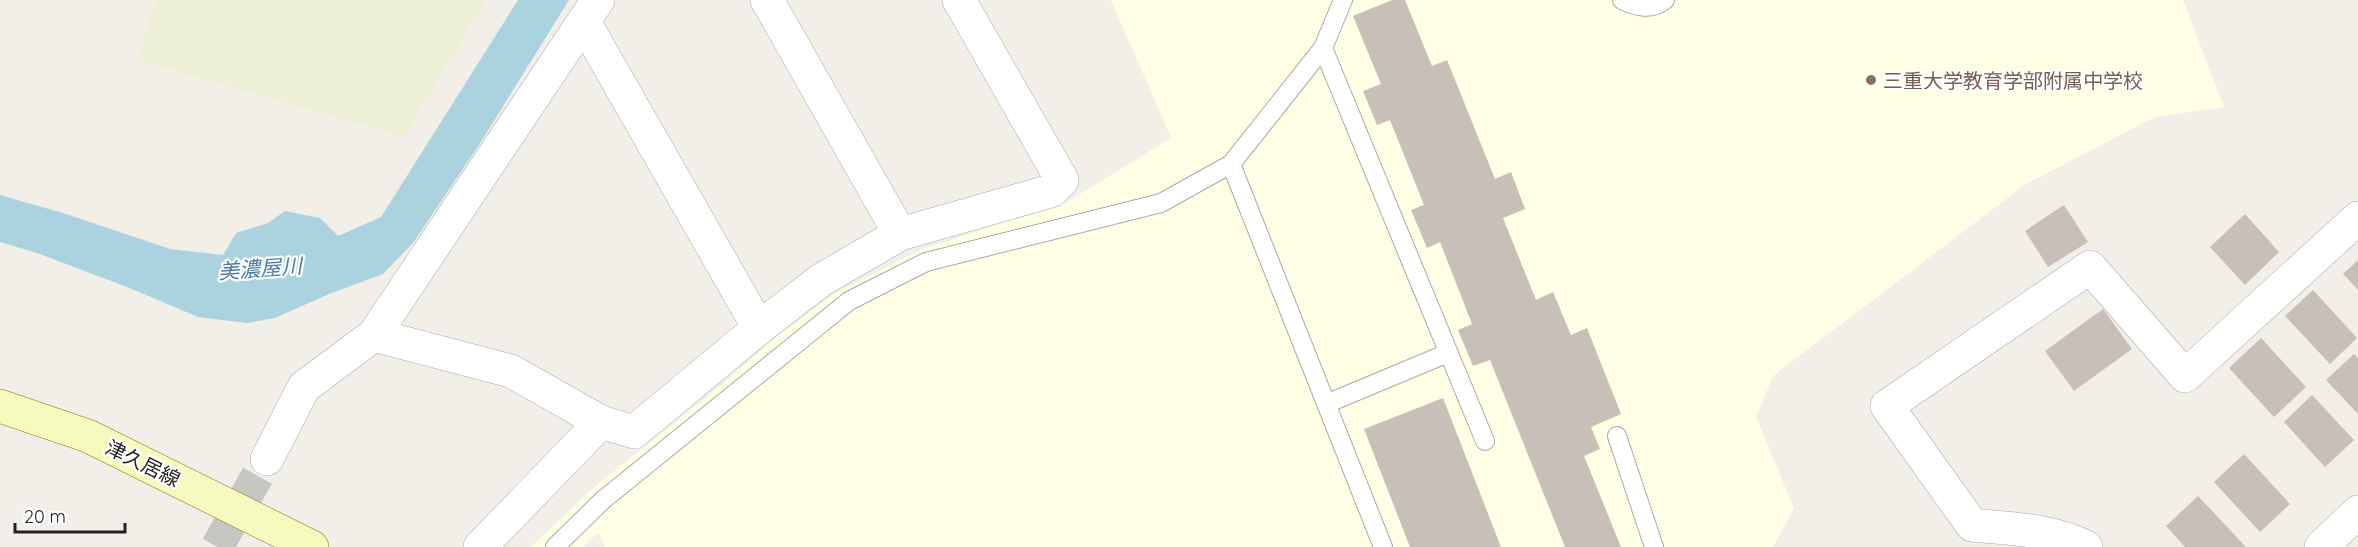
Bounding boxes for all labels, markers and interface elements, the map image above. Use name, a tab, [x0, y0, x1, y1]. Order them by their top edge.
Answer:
place label: 三重大学教育学部附属中学校	[1883, 68, 2143, 93]
marker: 三重大学教育学部附属中学校	[1864, 73, 1878, 87]
water label: 美濃屋川	[217, 252, 305, 284]
street label: 津久居線	[102, 434, 184, 492]
scale bar	[15, 496, 124, 534]
text: 20 m	[24, 505, 66, 528]

